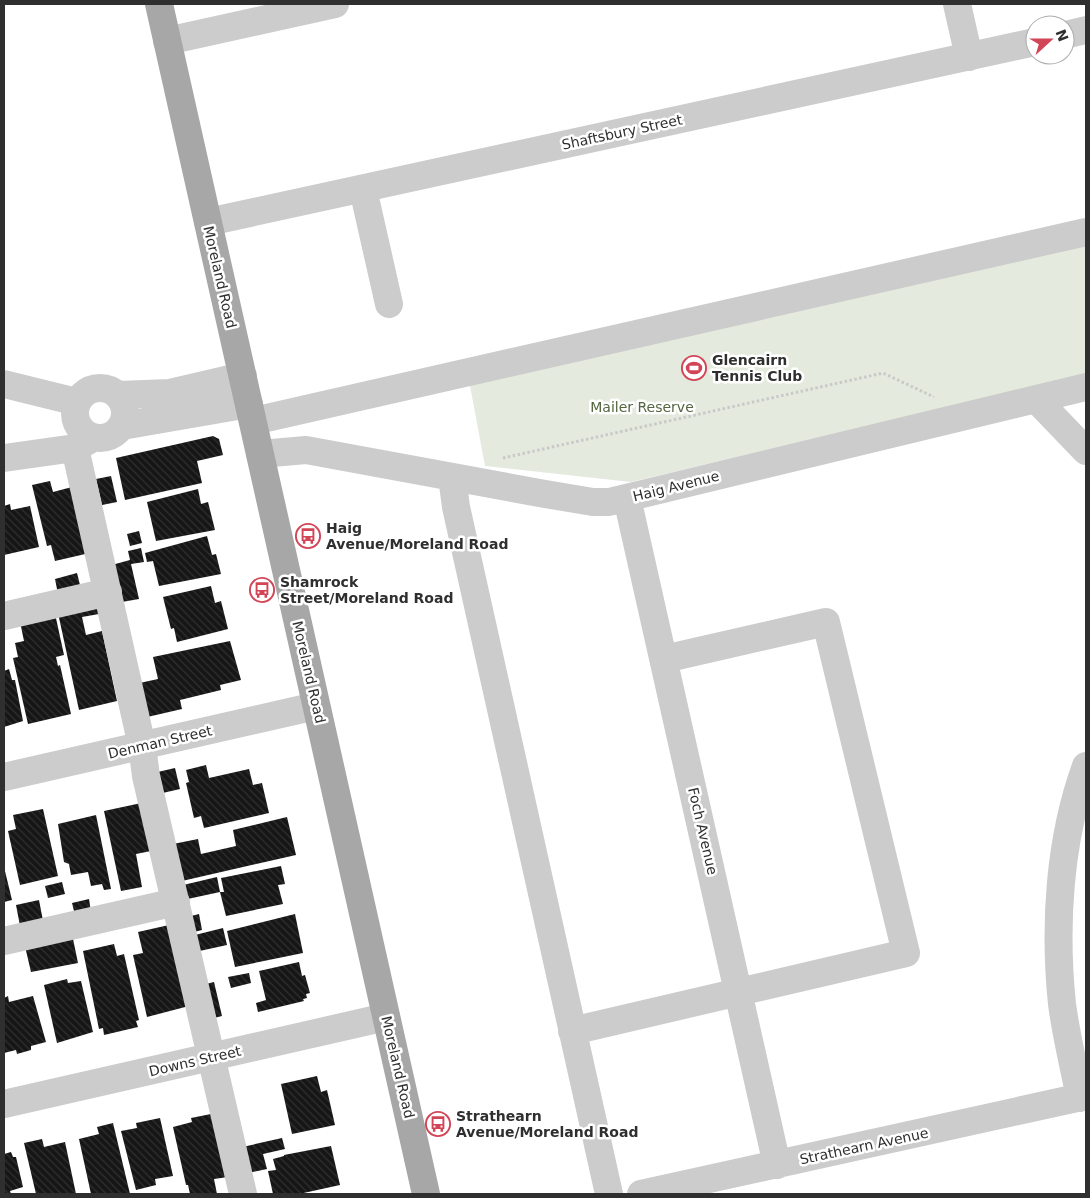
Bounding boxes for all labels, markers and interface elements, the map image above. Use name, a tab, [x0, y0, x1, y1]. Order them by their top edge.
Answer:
north arrow	[1025, 15, 1075, 65]
text: N	[1053, 27, 1072, 44]
street label: Shaftsbury Street	[560, 111, 684, 153]
street label: Moreland Road	[200, 224, 240, 330]
place label: Glencairn Tennis Club	[712, 352, 802, 384]
sports icon: Glencairn Tennis Club	[681, 355, 707, 381]
park label: Mailer Reserve	[590, 399, 694, 415]
street label: Haig Avenue	[631, 468, 721, 504]
place label: Haig Avenue/Moreland Road	[326, 520, 508, 552]
bus stop icon: Haig Avenue/Moreland Road	[295, 523, 321, 549]
place label: Shamrock Street/Moreland Road	[280, 574, 453, 606]
bus stop icon: Shamrock Street/Moreland Road	[249, 577, 275, 603]
street label: Moreland Road	[289, 619, 329, 725]
street label: Denman Street	[106, 722, 214, 762]
street label: Foch Avenue	[685, 786, 721, 876]
street label: Moreland Road	[378, 1014, 418, 1120]
street label: Downs Street	[147, 1043, 243, 1079]
place label: Strathearn Avenue/Moreland Road	[456, 1108, 638, 1140]
bus stop icon: Strathearn Avenue/Moreland Road	[425, 1111, 451, 1137]
street label: Strathearn Avenue	[798, 1125, 930, 1167]

